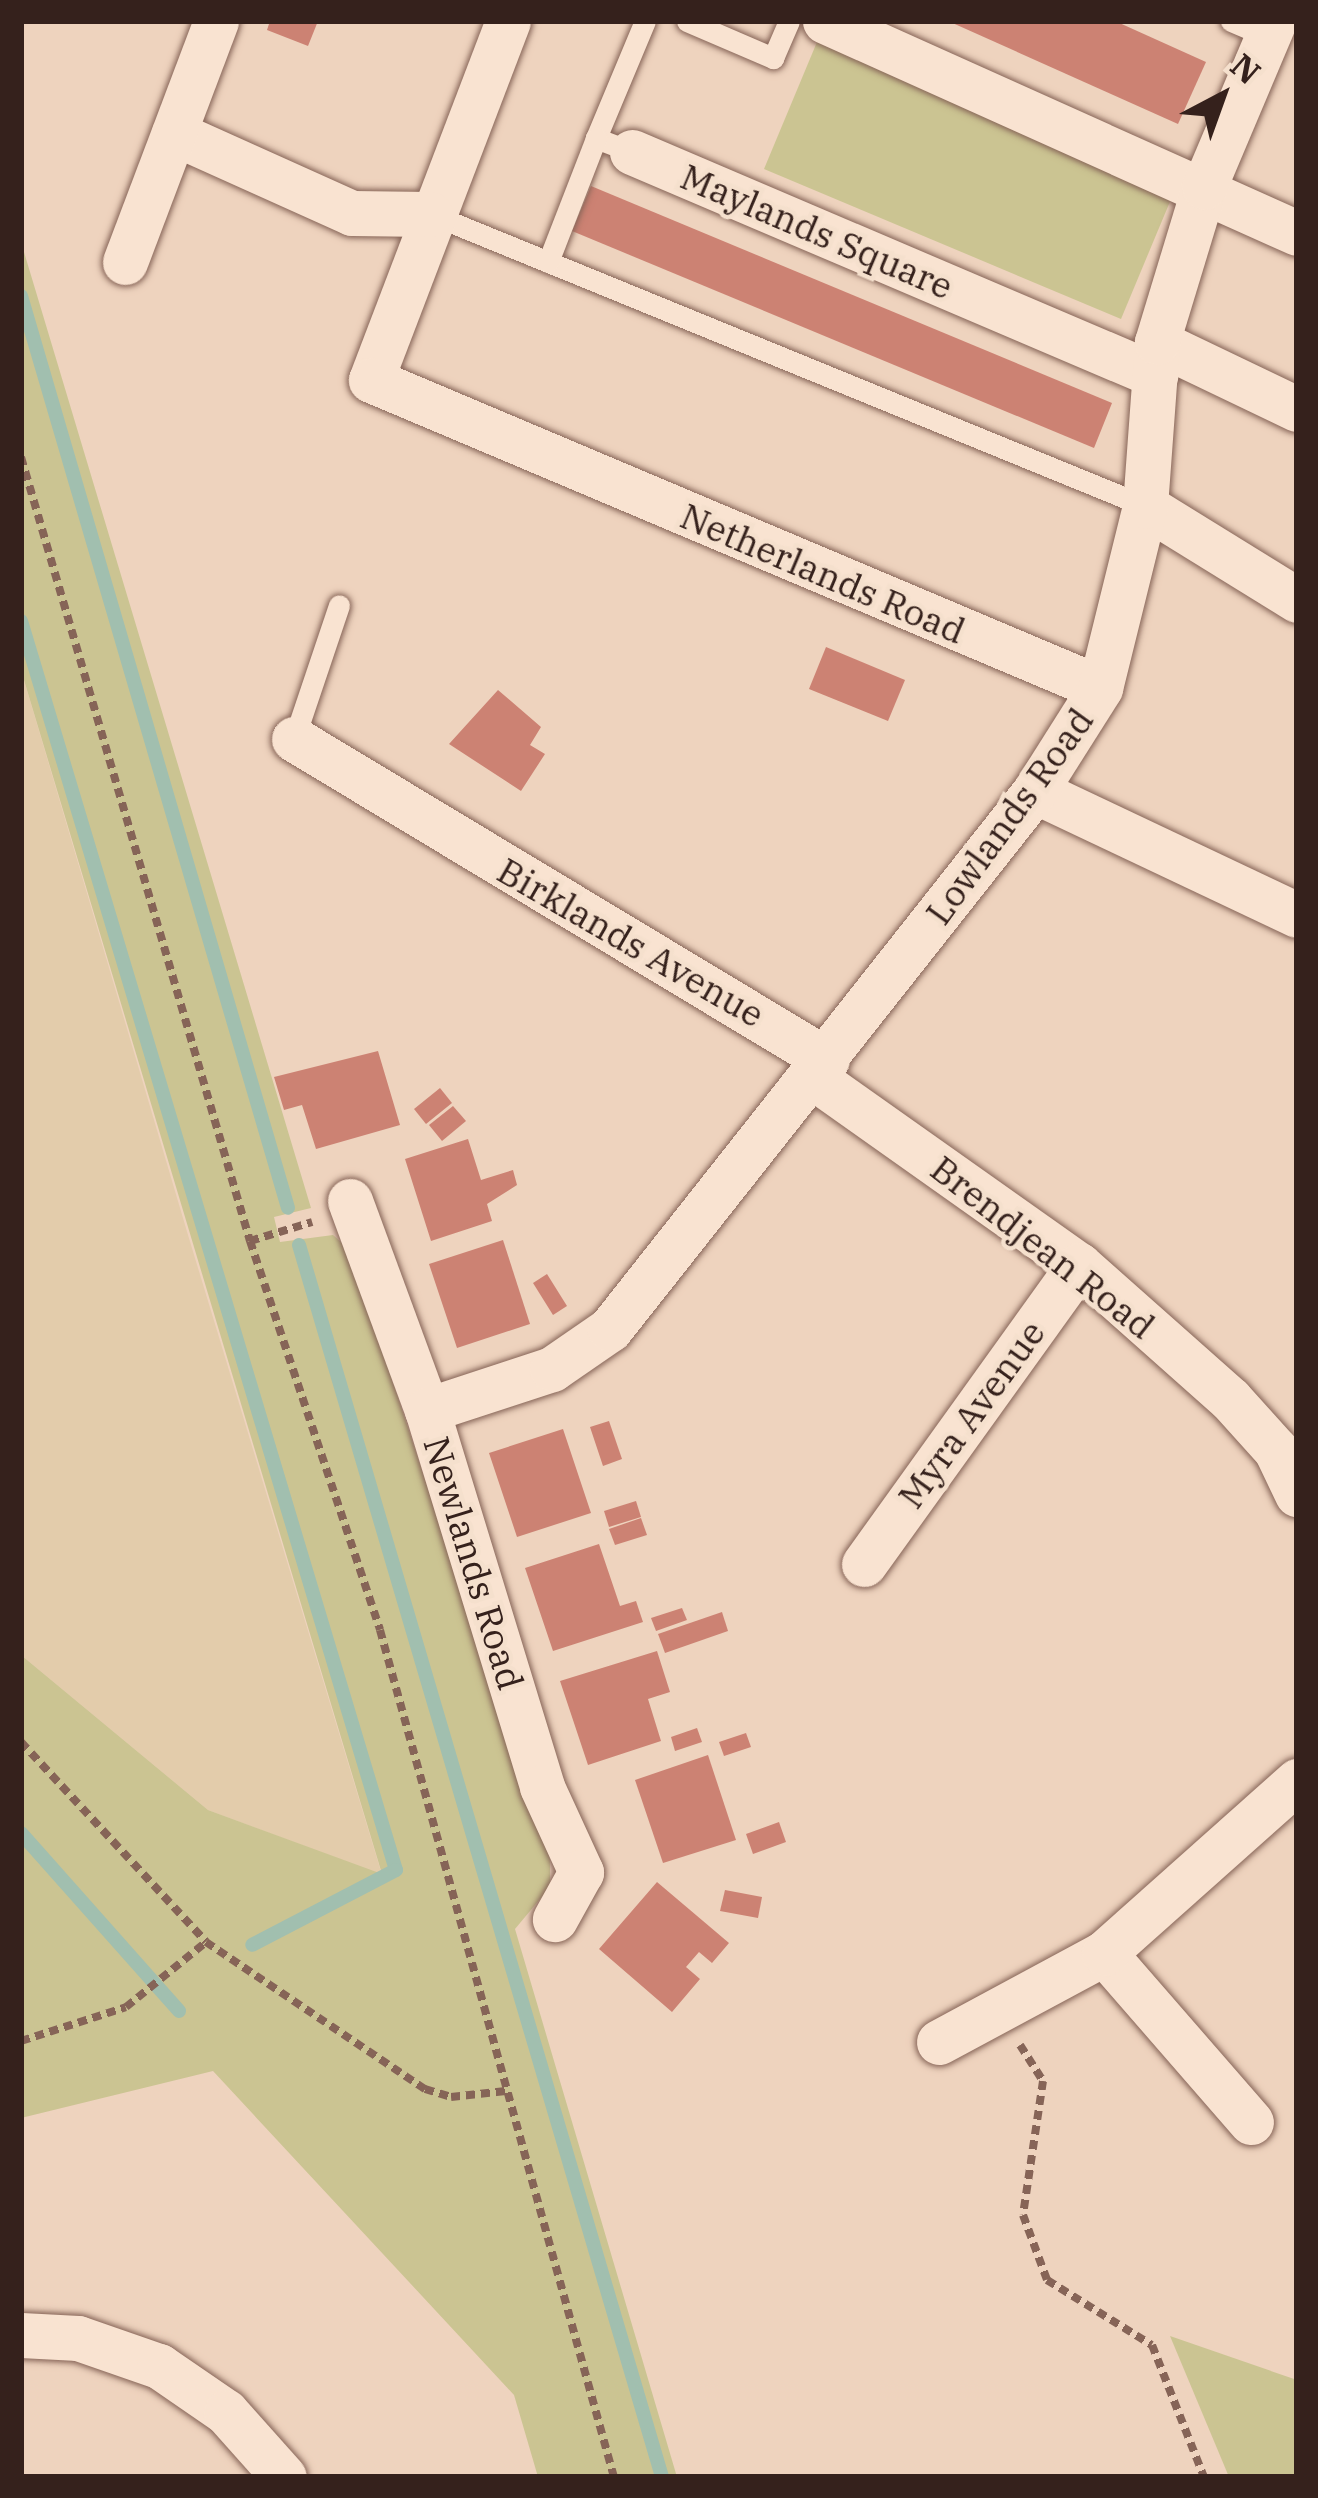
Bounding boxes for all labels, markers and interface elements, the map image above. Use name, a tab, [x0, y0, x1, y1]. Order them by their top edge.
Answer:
north arrow	[1162, 36, 1282, 156]
text: N	[1222, 44, 1270, 93]
street label: Maylands Square	[675, 154, 959, 308]
street label: Netherlands Road	[674, 494, 972, 652]
street label: Lowlands Road	[916, 700, 1102, 932]
street label: Birklands Avenue	[490, 848, 772, 1036]
street label: Brendjean Road	[923, 1146, 1163, 1348]
street label: Myra Avenue	[889, 1312, 1053, 1516]
street label: Newlands Road	[415, 1431, 533, 1695]

